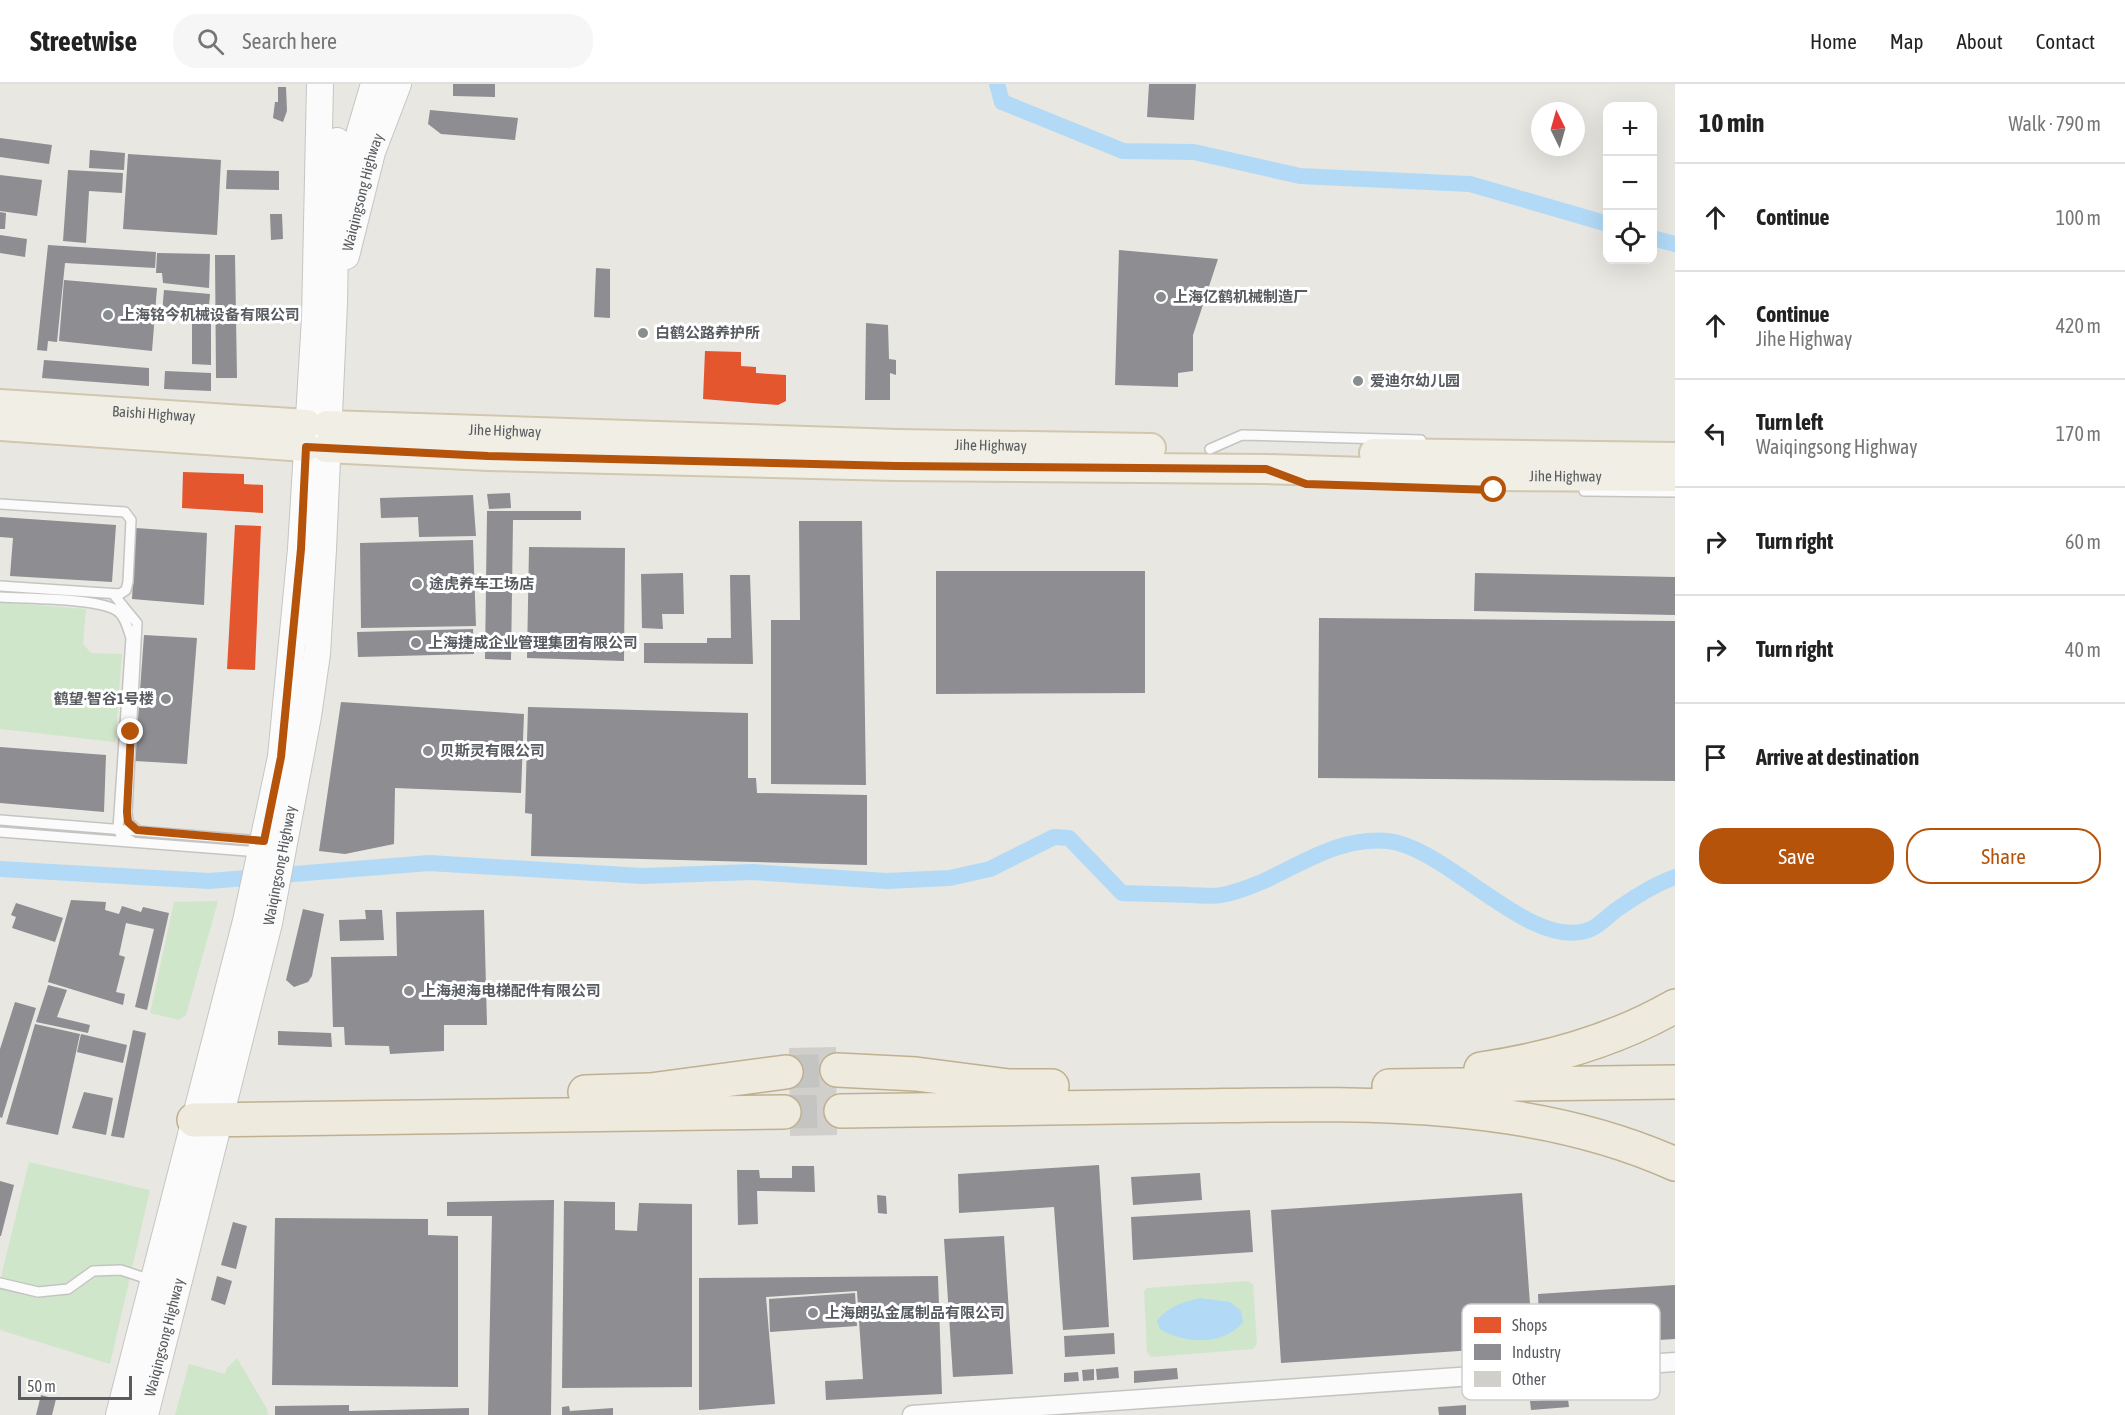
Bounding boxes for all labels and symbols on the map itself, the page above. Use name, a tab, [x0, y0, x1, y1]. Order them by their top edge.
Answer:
north arrow	[1531, 102, 1585, 156]
street label: Waiqingsong Highway	[339, 131, 386, 253]
place label: 上海亿鹤机械制造厂	[1173, 288, 1308, 305]
marker: 上海亿鹤机械制造厂	[1154, 290, 1168, 304]
place label: 上海铭今机械设备有限公司	[120, 306, 300, 323]
marker: 上海铭今机械设备有限公司	[101, 308, 115, 322]
place label: 白鹤公路养护所	[655, 324, 760, 341]
marker: 白鹤公路养护所	[636, 326, 650, 340]
place label: 爱迪尔幼儿园	[1370, 372, 1460, 389]
marker: 爱迪尔幼儿园	[1351, 374, 1365, 388]
street label: Baishi Highway	[111, 402, 196, 425]
street label: Jihe Highway	[468, 421, 541, 440]
street label: Jihe Highway	[954, 436, 1027, 454]
street label: Jihe Highway	[1529, 467, 1602, 485]
route start	[1480, 476, 1506, 502]
place label: 途虎养车工场店	[429, 575, 534, 592]
marker: 途虎养车工场店	[410, 577, 424, 591]
place label: 上海捷成企业管理集团有限公司	[428, 634, 638, 651]
marker: 上海捷成企业管理集团有限公司	[409, 636, 423, 650]
place label: 鹤望·智谷1号楼	[54, 690, 154, 707]
marker: 鹤望·智谷1号楼	[159, 692, 173, 706]
route end	[117, 718, 143, 744]
place label: 贝斯灵有限公司	[440, 742, 545, 759]
marker: 贝斯灵有限公司	[421, 744, 435, 758]
street label: Waiqingsong Highway	[260, 804, 299, 926]
place label: 上海昶海电梯配件有限公司	[421, 982, 601, 999]
marker: 上海昶海电梯配件有限公司	[402, 984, 416, 998]
street label: Waiqingsong Highway	[141, 1276, 187, 1398]
place label: 上海朗弘金属制品有限公司	[825, 1304, 1005, 1321]
legend	[1462, 1304, 1660, 1400]
marker: 上海朗弘金属制品有限公司	[806, 1306, 820, 1320]
text: Shops	[1512, 1316, 1548, 1335]
text: Industry	[1512, 1343, 1561, 1362]
text: Other	[1512, 1370, 1546, 1388]
scale bar	[18, 1373, 132, 1400]

